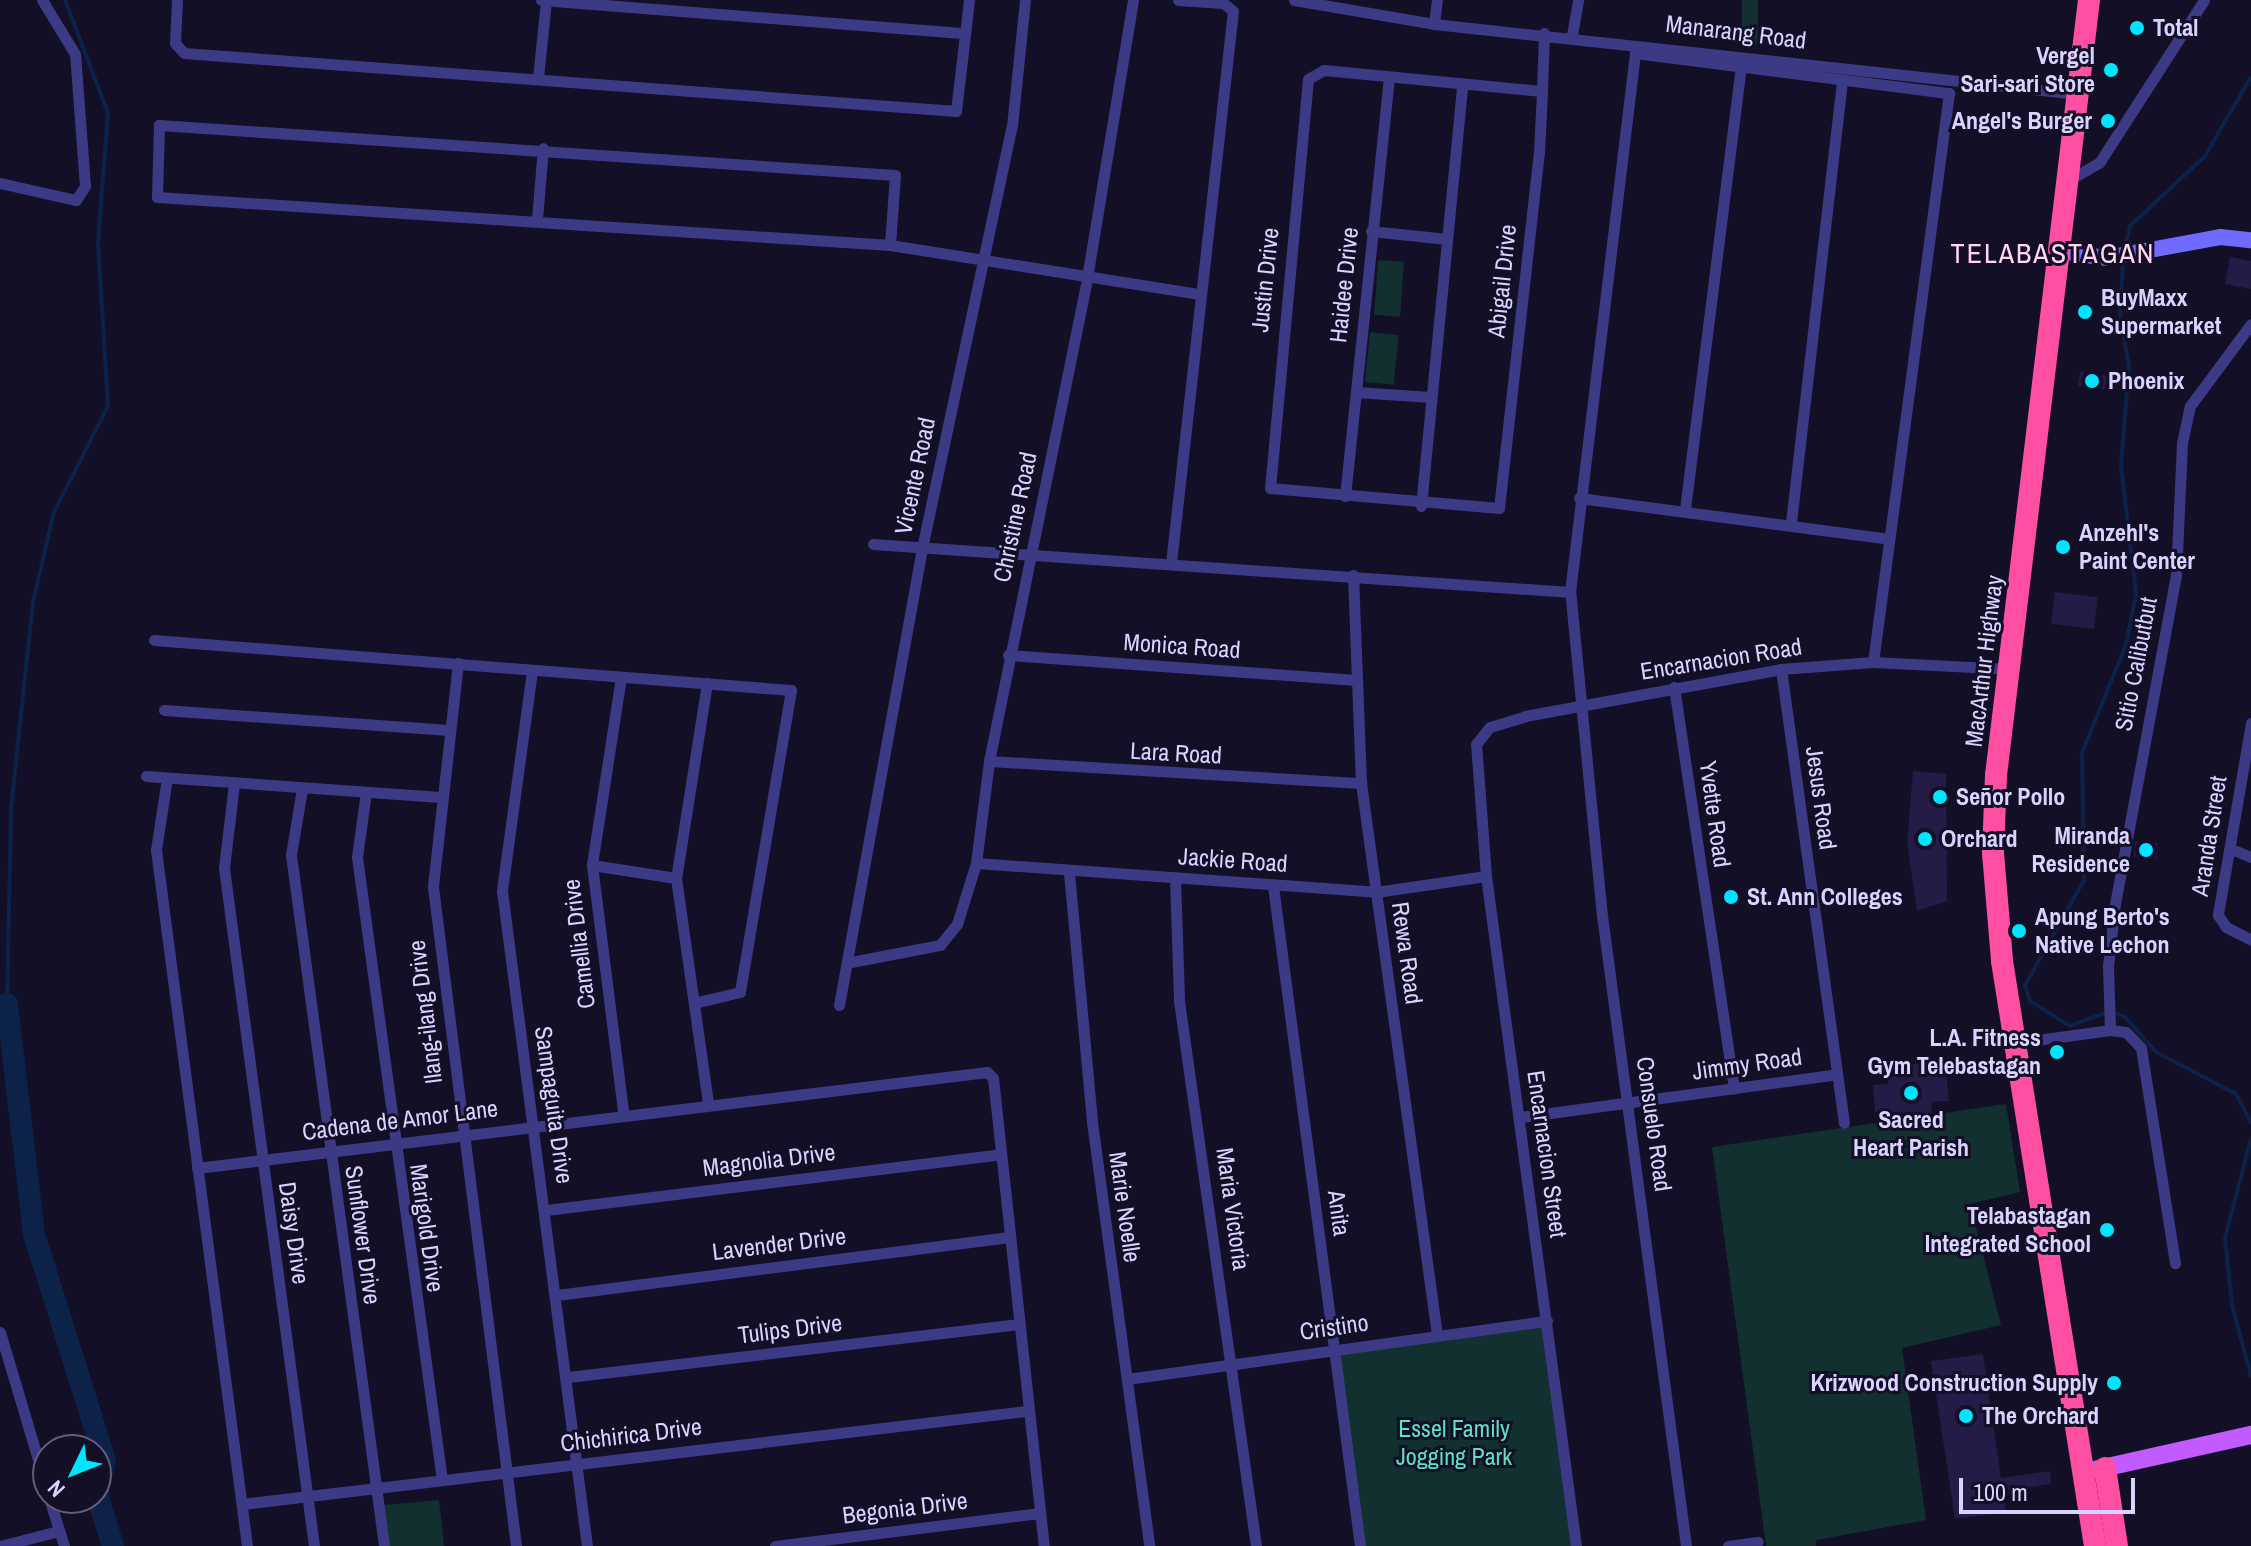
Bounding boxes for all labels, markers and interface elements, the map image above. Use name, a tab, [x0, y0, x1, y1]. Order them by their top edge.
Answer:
street label: Manarang Road	[1664, 9, 1808, 55]
place label: Total	[2153, 14, 2199, 42]
marker: Total	[2128, 19, 2146, 37]
place label: Vergel Sari-sari Store	[1960, 42, 2095, 98]
marker: Vergel Sari-sari Store	[2102, 61, 2120, 79]
place label: Angel's Burger	[1952, 107, 2092, 135]
marker: Angel's Burger	[2099, 112, 2117, 130]
street label: Abigail Drive	[1482, 223, 1522, 339]
street label: Justin Drive	[1245, 226, 1285, 334]
street label: Haidee Drive	[1324, 226, 1364, 344]
district label: TELABASTAGAN	[1951, 236, 2155, 270]
place label: BuyMaxx Supermarket	[2101, 284, 2221, 340]
marker: BuyMaxx Supermarket	[2076, 303, 2094, 321]
place label: Phoenix	[2108, 367, 2185, 395]
marker: Phoenix	[2083, 372, 2101, 390]
street label: Vicente Road	[889, 415, 941, 537]
street label: Christine Road	[987, 449, 1043, 585]
place label: Anzehl's Paint Center	[2079, 519, 2195, 575]
marker: Anzehl's Paint Center	[2054, 538, 2072, 556]
street label: MacArthur Highway	[1959, 573, 2009, 749]
street label: Sitio Calibutbut	[2109, 595, 2163, 733]
street label: Monica Road	[1123, 628, 1241, 664]
street label: Encarnacion Road	[1638, 632, 1804, 686]
street label: Lara Road	[1129, 736, 1223, 770]
street label: Jesus Road	[1800, 745, 1842, 851]
street label: Yvette Road	[1693, 759, 1737, 869]
street label: Aranda Street	[2185, 774, 2233, 898]
place label: Señor Pollo	[1956, 783, 2065, 811]
marker: Señor Pollo	[1931, 788, 1949, 806]
place label: Miranda Residence	[2032, 822, 2130, 878]
place label: Orchard	[1941, 825, 2018, 853]
marker: Orchard	[1916, 830, 1934, 848]
marker: Miranda Residence	[2137, 841, 2155, 859]
street label: Jackie Road	[1177, 842, 1289, 878]
street label: Camellia Drive	[557, 878, 601, 1010]
place label: St. Ann Colleges	[1747, 883, 1903, 911]
marker: St. Ann Colleges	[1722, 888, 1740, 906]
street label: Rewa Road	[1386, 900, 1428, 1006]
place label: Apung Berto's Native Lechon	[2035, 903, 2170, 959]
marker: Apung Berto's Native Lechon	[2010, 922, 2028, 940]
street label: Ilang-ilang Drive	[402, 939, 448, 1085]
street label: Sampaguita Drive	[529, 1024, 579, 1186]
place label: L.A. Fitness Gym Telebastagan	[1867, 1024, 2041, 1080]
street label: Jimmy Road	[1690, 1042, 1804, 1086]
marker: L.A. Fitness Gym Telebastagan	[2048, 1043, 2066, 1061]
street label: Consuelo Road	[1630, 1055, 1678, 1193]
street label: Encarnacion Street	[1521, 1069, 1573, 1239]
marker: Sacred Heart Parish	[1902, 1084, 1920, 1102]
street label: Cadena de Amor Lane	[300, 1094, 500, 1146]
place label: Sacred Heart Parish	[1853, 1106, 1969, 1162]
street label: Magnolia Drive	[701, 1138, 837, 1182]
street label: Maria Victoria	[1210, 1146, 1256, 1272]
street label: Marie Noelle	[1103, 1150, 1147, 1264]
street label: Marigold Drive	[404, 1162, 450, 1294]
street label: Sunflower Drive	[339, 1164, 387, 1306]
street label: Daisy Drive	[273, 1180, 315, 1286]
street label: Anita	[1322, 1188, 1356, 1238]
place label: Telabastagan Integrated School	[1925, 1202, 2091, 1258]
marker: Telabastagan Integrated School	[2098, 1221, 2116, 1239]
street label: Lavender Drive	[710, 1222, 848, 1266]
street label: Tulips Drive	[736, 1308, 844, 1350]
street label: Cristino	[1298, 1308, 1370, 1346]
place label: Krizwood Construction Supply	[1810, 1369, 2098, 1397]
marker: Krizwood Construction Supply	[2105, 1374, 2123, 1392]
place label: The Orchard	[1982, 1402, 2099, 1430]
marker: The Orchard	[1957, 1407, 1975, 1425]
street label: Chichirica Drive	[559, 1412, 703, 1458]
park label: Essel Family Jogging Park	[1396, 1415, 1512, 1471]
north arrow	[32, 1434, 112, 1514]
scale bar	[1963, 1462, 2139, 1512]
text: N	[40, 1474, 71, 1504]
text: 100 m	[1973, 1476, 2028, 1508]
street label: Begonia Drive	[841, 1486, 969, 1530]

